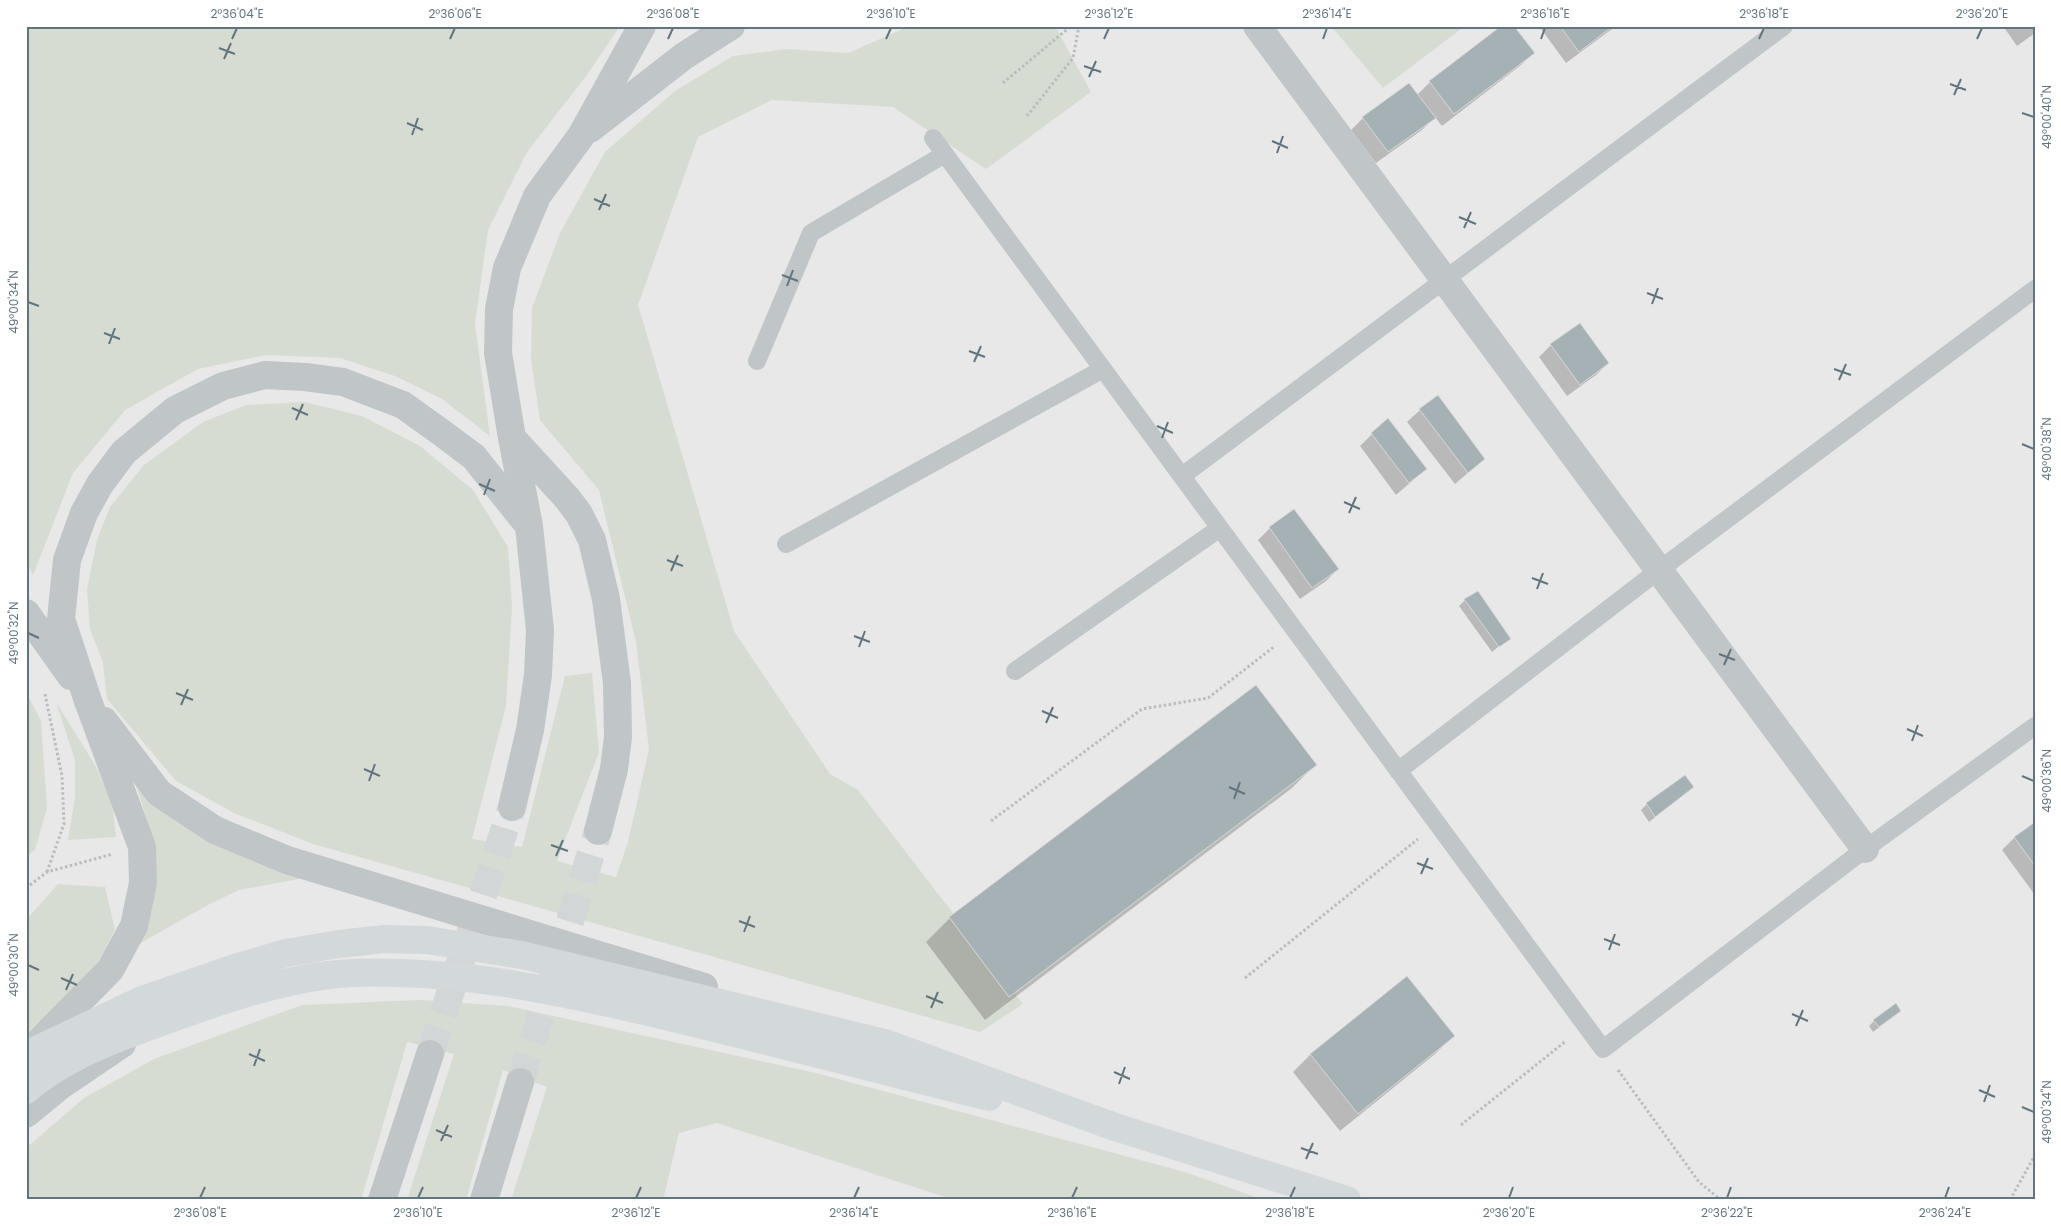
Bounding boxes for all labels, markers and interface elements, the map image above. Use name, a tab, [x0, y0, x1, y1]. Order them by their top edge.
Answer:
text: 2°36'04"E	[210, 5, 264, 22]
text: 2°36'06"E	[428, 5, 482, 22]
text: 2°36'08"E	[646, 5, 700, 22]
text: 2°36'10"E	[866, 5, 916, 22]
text: 2°36'12"E	[1085, 5, 1133, 22]
text: 2°36'14"E	[1302, 5, 1352, 22]
text: 2°36'16"E	[1520, 5, 1570, 22]
text: 2°36'18"E	[1739, 5, 1789, 22]
text: 2°36'20"E	[1956, 5, 2008, 22]
text: 49°00'40"N	[2038, 85, 2055, 149]
text: 49°00'34"N	[5, 270, 22, 334]
text: 49°00'38"N	[2038, 417, 2055, 481]
text: 49°00'32"N	[5, 602, 22, 664]
text: 49°00'36"N	[2038, 749, 2055, 813]
text: 49°00'30"N	[5, 933, 22, 997]
text: 49°00'34"N	[2038, 1080, 2055, 1144]
text: 2°36'08"E	[173, 1204, 227, 1221]
text: 2°36'10"E	[393, 1204, 443, 1221]
text: 2°36'12"E	[612, 1204, 660, 1221]
text: 2°36'14"E	[829, 1204, 879, 1221]
text: 2°36'16"E	[1047, 1204, 1097, 1221]
text: 2°36'18"E	[1265, 1204, 1315, 1221]
text: 2°36'20"E	[1483, 1204, 1535, 1221]
text: 2°36'22"E	[1701, 1204, 1753, 1221]
text: 2°36'24"E	[1919, 1204, 1971, 1221]

